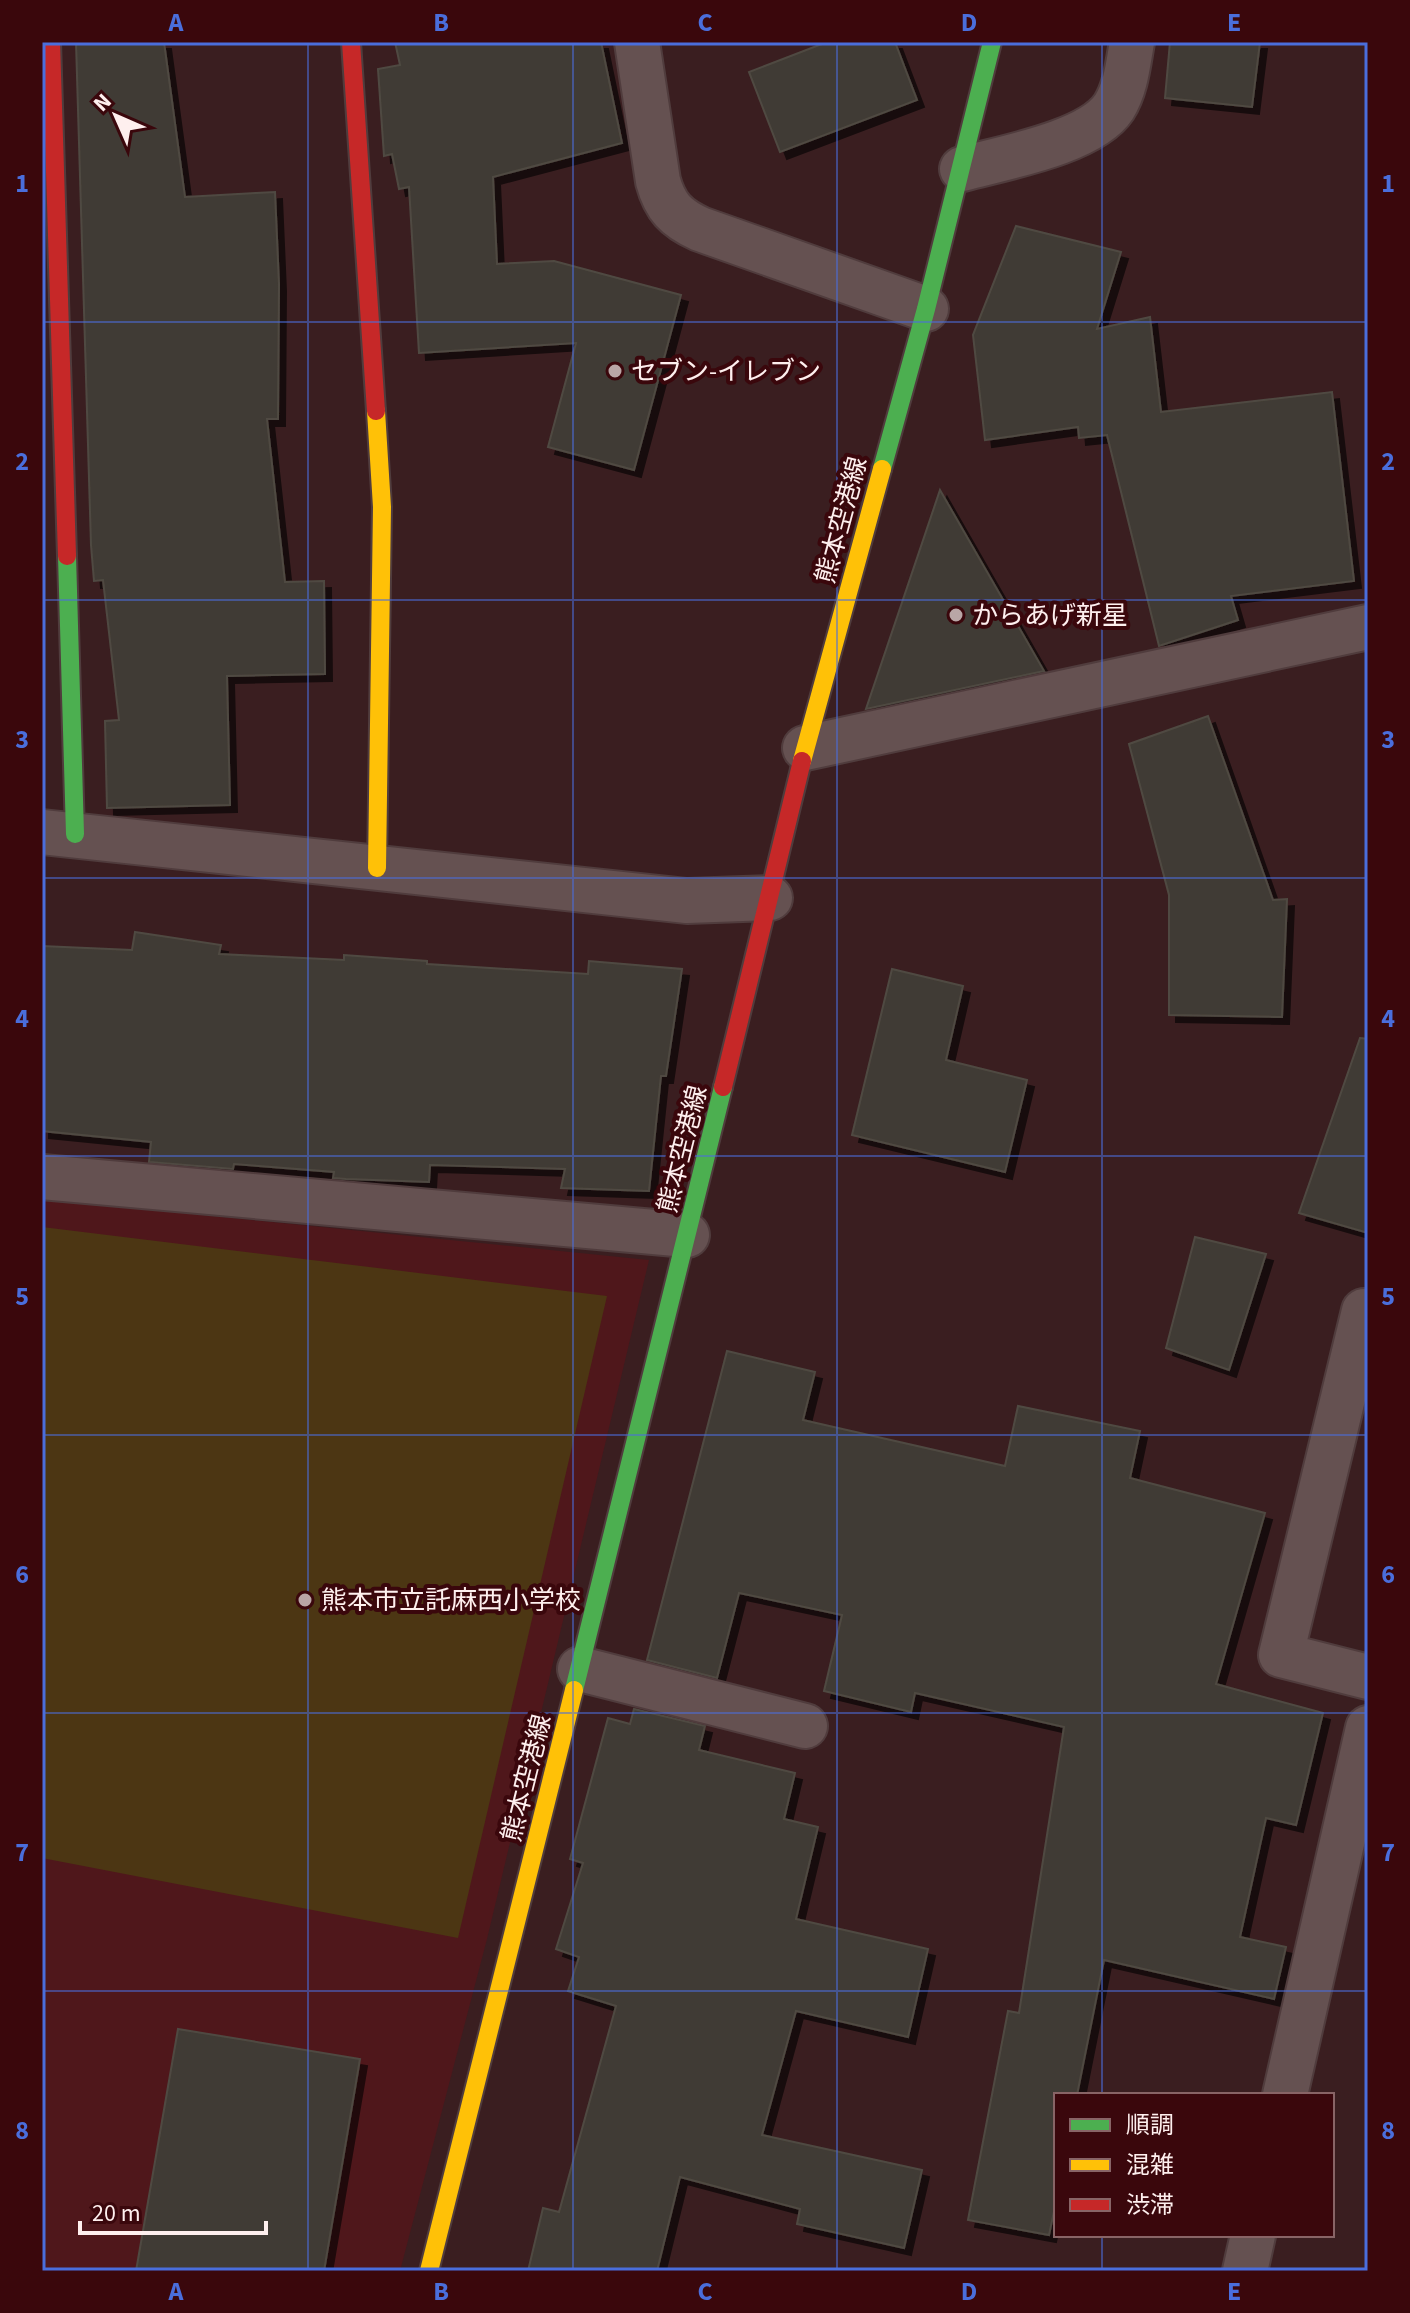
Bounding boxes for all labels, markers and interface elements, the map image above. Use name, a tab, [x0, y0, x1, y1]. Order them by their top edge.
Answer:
text: A	[168, 4, 185, 41]
text: B	[433, 4, 449, 41]
text: C	[697, 4, 713, 41]
text: D	[961, 4, 977, 41]
text: E	[1227, 4, 1241, 41]
north arrow	[76, 76, 156, 156]
text: N	[86, 86, 119, 119]
text: 1	[15, 165, 29, 202]
text: 1	[1381, 165, 1395, 202]
place label: セブン-イレブン	[631, 353, 821, 390]
marker: セブン-イレブン	[606, 362, 624, 380]
text: 2	[15, 443, 29, 480]
text: 2	[1381, 443, 1395, 480]
street label: 熊本空港線	[807, 453, 876, 588]
place label: からあげ新星	[972, 597, 1128, 634]
marker: からあげ新星	[947, 606, 965, 624]
text: 3	[15, 721, 29, 758]
text: 3	[1381, 721, 1395, 758]
text: 4	[15, 1000, 29, 1037]
text: 4	[1381, 1000, 1395, 1037]
street label: 熊本空港線	[649, 1082, 716, 1217]
text: 5	[15, 1278, 29, 1315]
text: 5	[1381, 1278, 1395, 1315]
text: 6	[15, 1556, 29, 1593]
text: 6	[1381, 1556, 1395, 1593]
place label: 熊本市立託麻西小学校	[321, 1582, 581, 1619]
marker: 熊本市立託麻西小学校	[296, 1591, 314, 1609]
street label: 熊本空港線	[493, 1711, 560, 1846]
text: 7	[15, 1834, 29, 1871]
text: 7	[1381, 1834, 1395, 1871]
legend	[1054, 2093, 1334, 2237]
text: 順調	[1126, 2108, 1174, 2143]
text: 8	[15, 2112, 29, 2149]
text: 8	[1381, 2112, 1395, 2149]
text: 混雑	[1126, 2148, 1174, 2183]
scale bar	[80, 2185, 266, 2235]
text: 渋滞	[1126, 2188, 1174, 2223]
text: 20 m	[92, 2196, 141, 2231]
text: A	[168, 2273, 185, 2310]
text: B	[433, 2273, 449, 2310]
text: C	[697, 2273, 713, 2310]
text: D	[961, 2273, 977, 2310]
text: E	[1227, 2273, 1241, 2310]

